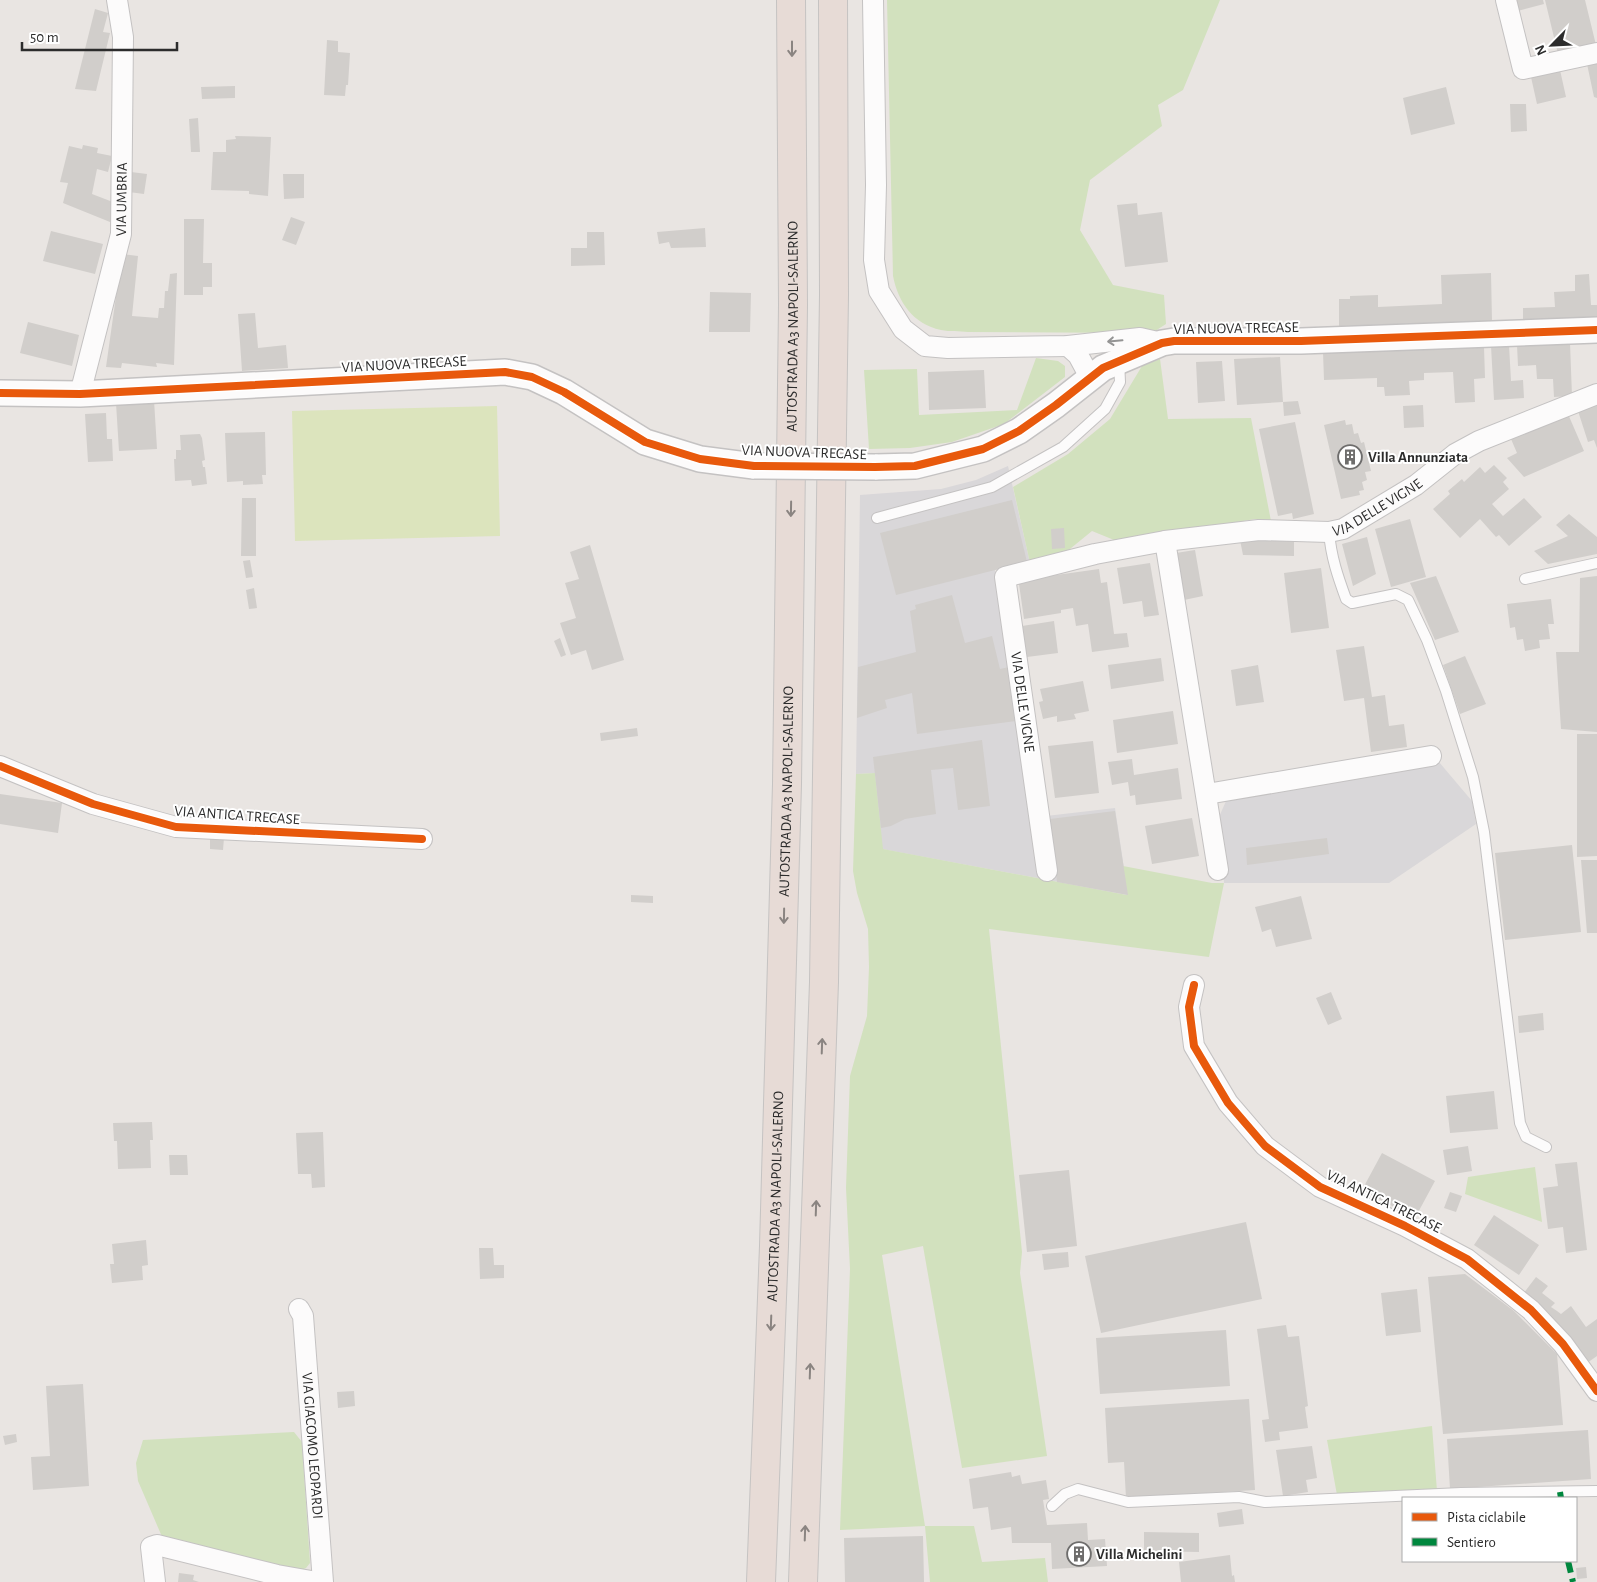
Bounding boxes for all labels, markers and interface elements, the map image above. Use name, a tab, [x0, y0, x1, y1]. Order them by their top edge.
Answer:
scale bar	[22, 20, 178, 52]
north arrow	[1527, 20, 1577, 70]
text: 50 m	[30, 30, 59, 45]
one-way arrow	[787, 40, 797, 56]
text: N	[1533, 43, 1549, 57]
street label: VIA UMBRIA	[114, 162, 130, 236]
street label: AUTOSTRADA A3 NAPOLI-SALERNO	[784, 221, 801, 432]
street label: VIA NUOVA TRECASE	[1173, 320, 1299, 337]
one-way arrow	[1108, 336, 1124, 345]
street label: VIA NUOVA TRECASE	[341, 354, 467, 375]
street label: VIA NUOVA TRECASE	[741, 443, 867, 462]
building icon: Villa Annunziata	[1337, 444, 1363, 470]
place label: Villa Annunziata	[1368, 450, 1468, 465]
street label: VIA DELLE VIGNE	[1331, 476, 1425, 539]
one-way arrow	[786, 500, 796, 516]
street label: VIA DELLE VIGNE	[1008, 651, 1037, 753]
street label: AUTOSTRADA A3 NAPOLI-SALERNO	[777, 686, 796, 897]
street label: VIA ANTICA TRECASE	[174, 804, 300, 827]
one-way arrow	[779, 908, 788, 924]
one-way arrow	[817, 1038, 827, 1054]
street label: AUTOSTRADA A3 NAPOLI-SALERNO	[765, 1091, 786, 1302]
street label: VIA ANTICA TRECASE	[1324, 1167, 1444, 1236]
one-way arrow	[811, 1201, 821, 1217]
one-way arrow	[766, 1315, 776, 1331]
one-way arrow	[806, 1363, 815, 1379]
street label: VIA GIACOMO LEOPARDI	[299, 1372, 325, 1519]
legend	[1402, 1497, 1577, 1562]
text: Pista ciclabile	[1447, 1510, 1526, 1525]
one-way arrow	[800, 1526, 809, 1542]
text: Sentiero	[1447, 1535, 1496, 1550]
building icon: Villa Michelini	[1066, 1541, 1092, 1567]
place label: Villa Michelini	[1096, 1547, 1182, 1562]

